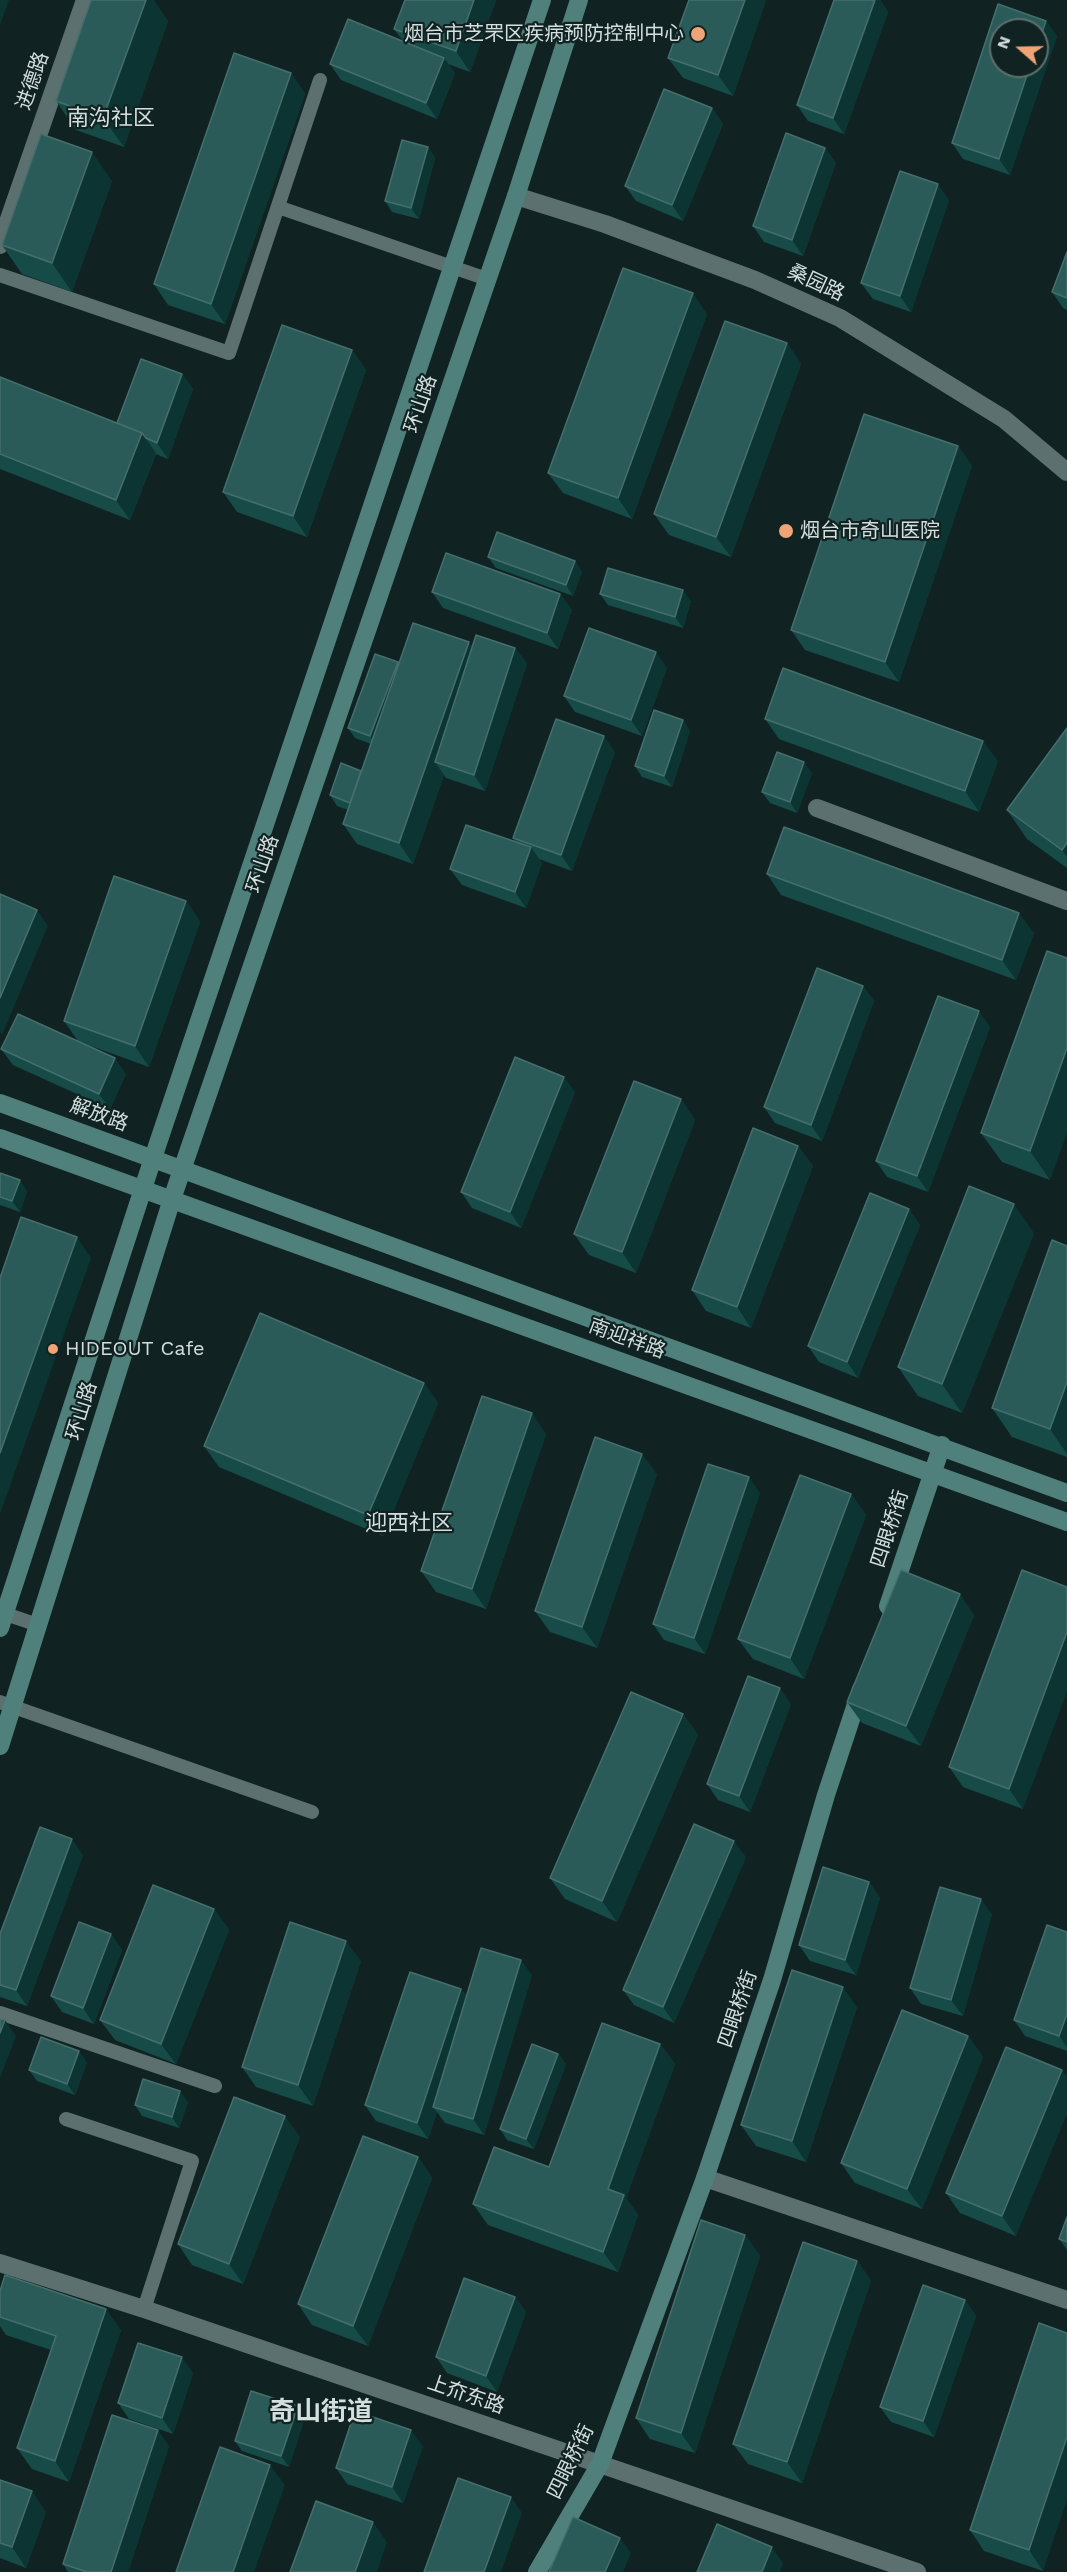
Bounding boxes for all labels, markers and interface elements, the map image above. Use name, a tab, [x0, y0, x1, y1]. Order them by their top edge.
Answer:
north arrow	[989, 18, 1049, 78]
place label: 烟台市芝罘区疾病预防控制中心	[404, 22, 684, 46]
marker: 烟台市芝罘区疾病预防控制中心	[689, 25, 707, 43]
text: N	[993, 34, 1014, 51]
street label: 进德路	[12, 49, 54, 113]
district label: 南沟社区	[67, 106, 155, 132]
street label: 桑园路	[784, 259, 848, 307]
street label: 环山路	[400, 372, 442, 436]
place label: 烟台市奇山医院	[800, 519, 940, 543]
marker: 烟台市奇山医院	[777, 522, 795, 540]
street label: 环山路	[242, 832, 284, 896]
street label: 解放路	[67, 1093, 131, 1137]
street label: 南迎祥路	[585, 1314, 669, 1364]
place label: HIDEOUT Cafe	[65, 1337, 205, 1361]
marker: HIDEOUT Cafe	[46, 1342, 60, 1356]
street label: 环山路	[62, 1379, 102, 1443]
street label: 四眼桥街	[866, 1487, 914, 1571]
district label: 迎西社区	[365, 1511, 453, 1537]
street label: 四眼桥街	[714, 1967, 762, 2051]
street label: 上夼东路	[424, 2371, 508, 2419]
district label: 奇山街道	[269, 2396, 373, 2428]
street label: 四眼桥街	[543, 2421, 599, 2503]

